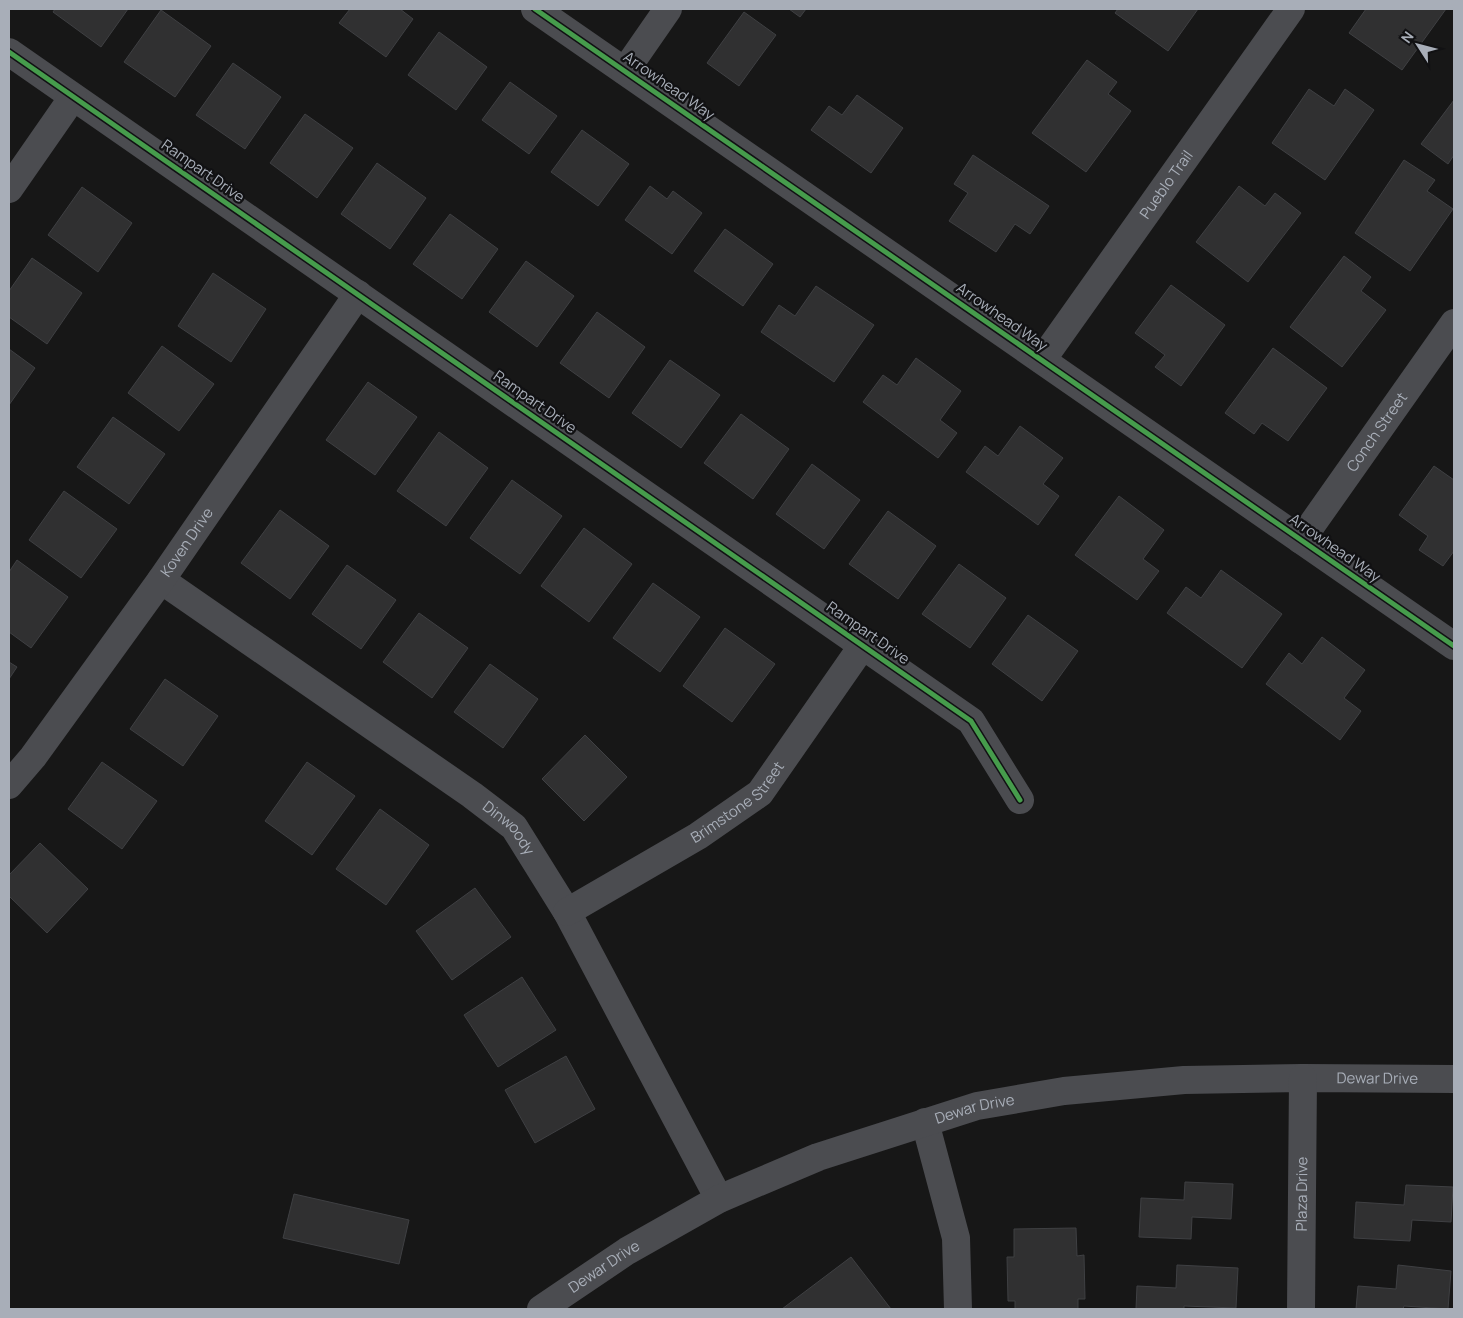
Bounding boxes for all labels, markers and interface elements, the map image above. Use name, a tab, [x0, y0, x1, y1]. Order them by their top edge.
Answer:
north arrow	[1393, 20, 1443, 70]
text: N	[1396, 27, 1418, 47]
street label: Arrowhead Way	[619, 46, 719, 125]
street label: Rampart Drive	[157, 134, 249, 207]
street label: Pueblo Trail	[1134, 146, 1198, 223]
street label: Arrowhead Way	[952, 277, 1052, 356]
street label: Rampart Drive	[489, 365, 581, 438]
street label: Conch Street	[1341, 388, 1412, 476]
street label: Koven Drive	[155, 503, 218, 581]
street label: Arrowhead Way	[1285, 508, 1385, 587]
street label: Rampart Drive	[822, 596, 914, 669]
street label: Brimstone Street	[687, 757, 789, 848]
street label: Dinwoody	[478, 796, 540, 859]
street label: Dewar Drive	[1336, 1067, 1418, 1089]
street label: Dewar Drive	[932, 1089, 1016, 1129]
street label: Plaza Drive	[1291, 1156, 1312, 1232]
street label: Dewar Drive	[564, 1235, 643, 1298]

